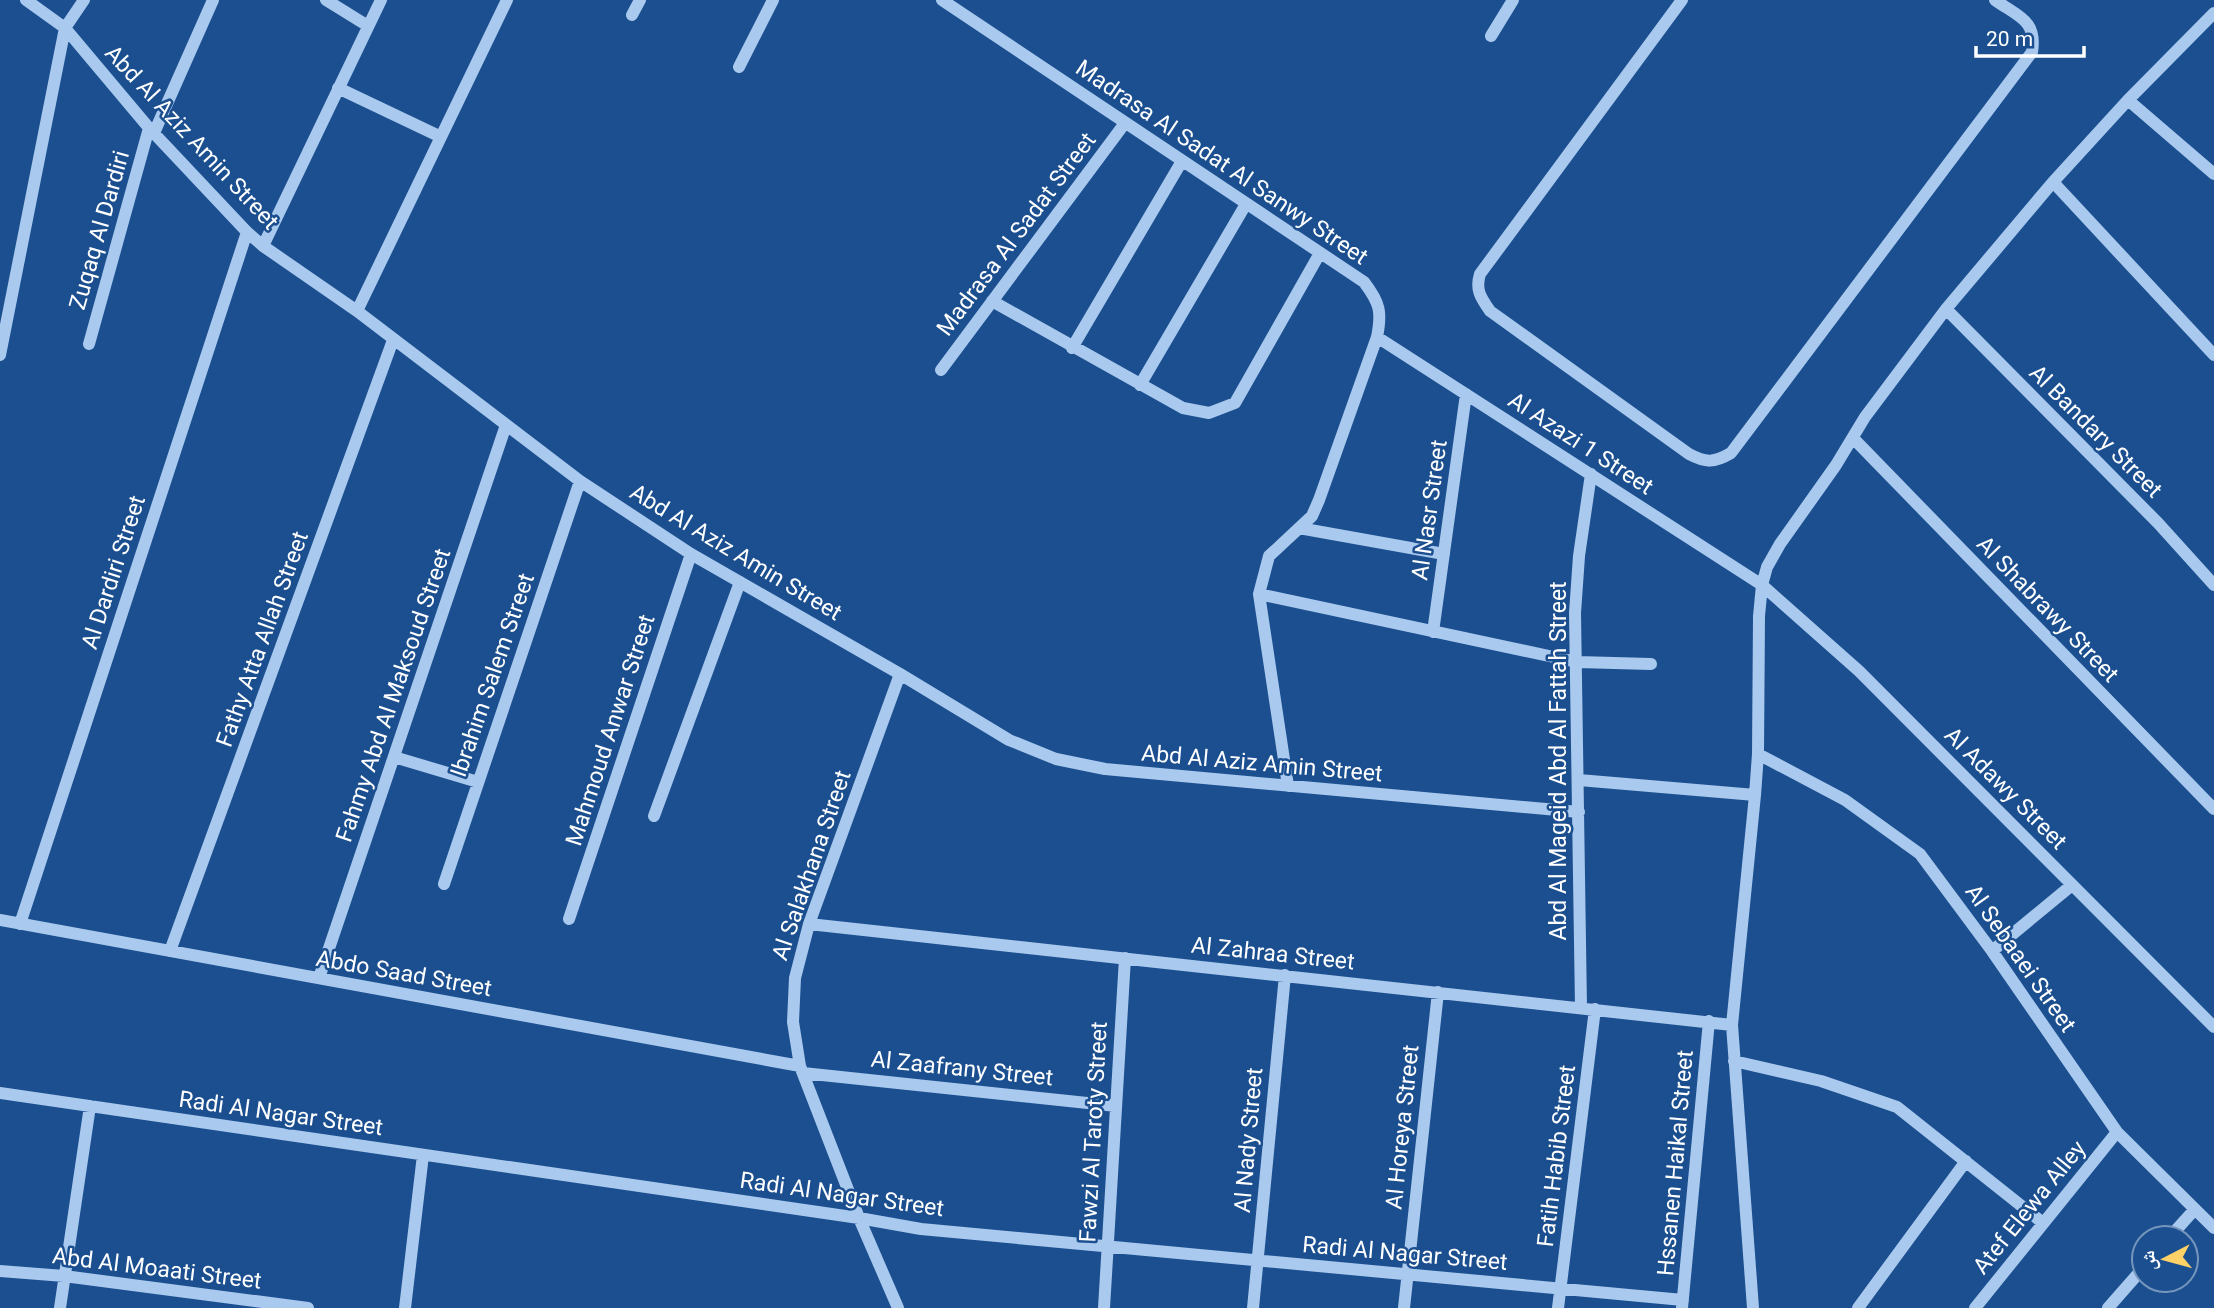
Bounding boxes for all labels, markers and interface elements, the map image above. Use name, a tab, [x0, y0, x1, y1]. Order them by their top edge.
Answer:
scale bar	[1976, 14, 2084, 58]
text: 20 m	[1986, 27, 2033, 51]
street label: Abd Al Aziz Amin Street	[99, 40, 284, 235]
street label: Madrasa Al Sadat Al Sanwy Street	[1071, 54, 1373, 270]
street label: Madrasa Al Sadat Street	[931, 127, 1102, 341]
street label: Zuqaq Al Dardiri	[64, 148, 135, 313]
street label: Al Bandary Street	[2024, 359, 2168, 503]
street label: Al Azazi 1 Street	[1503, 387, 1658, 500]
street label: Al Nasr Street	[1406, 438, 1453, 582]
street label: Abd Al Aziz Amin Street	[625, 479, 846, 626]
street label: Al Dardiri Street	[76, 492, 151, 652]
street label: Fathy Atta Allah Street	[211, 528, 314, 751]
street label: Al Shabrawy Street	[1971, 531, 2124, 688]
street label: Fahmy Abd Al Maksoud Street	[330, 545, 456, 845]
street label: Ibrahim Salem Street	[445, 570, 540, 781]
street label: Abd Al Mageid Abd Al Fattah Street	[1545, 581, 1572, 941]
street label: Mahmoud Anwar Street	[560, 611, 661, 849]
street label: Al Adawy Street	[1939, 722, 2072, 855]
street label: Abd Al Aziz Amin Street	[1140, 740, 1384, 787]
street label: Al Salakhana Street	[766, 767, 857, 964]
street label: Al Sebaaei Street	[1960, 879, 2082, 1037]
street label: Al Zahraa Street	[1190, 931, 1356, 975]
street label: Abdo Saad Street	[314, 945, 494, 1002]
street label: Fawzi Al Taroty Street	[1074, 1021, 1113, 1243]
street label: Al Horeya Street	[1380, 1044, 1425, 1211]
street label: Al Zaafrany Street	[870, 1046, 1054, 1091]
street label: Hssanen Haikal Street	[1652, 1049, 1699, 1277]
street label: Fatih Habib Street	[1532, 1064, 1581, 1249]
street label: Al Nady Street	[1229, 1066, 1268, 1214]
street label: Radi Al Nagar Street	[177, 1086, 385, 1141]
street label: Atef Elewa Alley	[1967, 1135, 2091, 1279]
street label: Radi Al Nagar Street	[738, 1167, 946, 1222]
north arrow	[2130, 1224, 2200, 1294]
street label: Radi Al Nagar Street	[1301, 1231, 1509, 1276]
street label: Abd Al Moaati Street	[51, 1242, 263, 1295]
text: ش	[2136, 1249, 2161, 1272]

